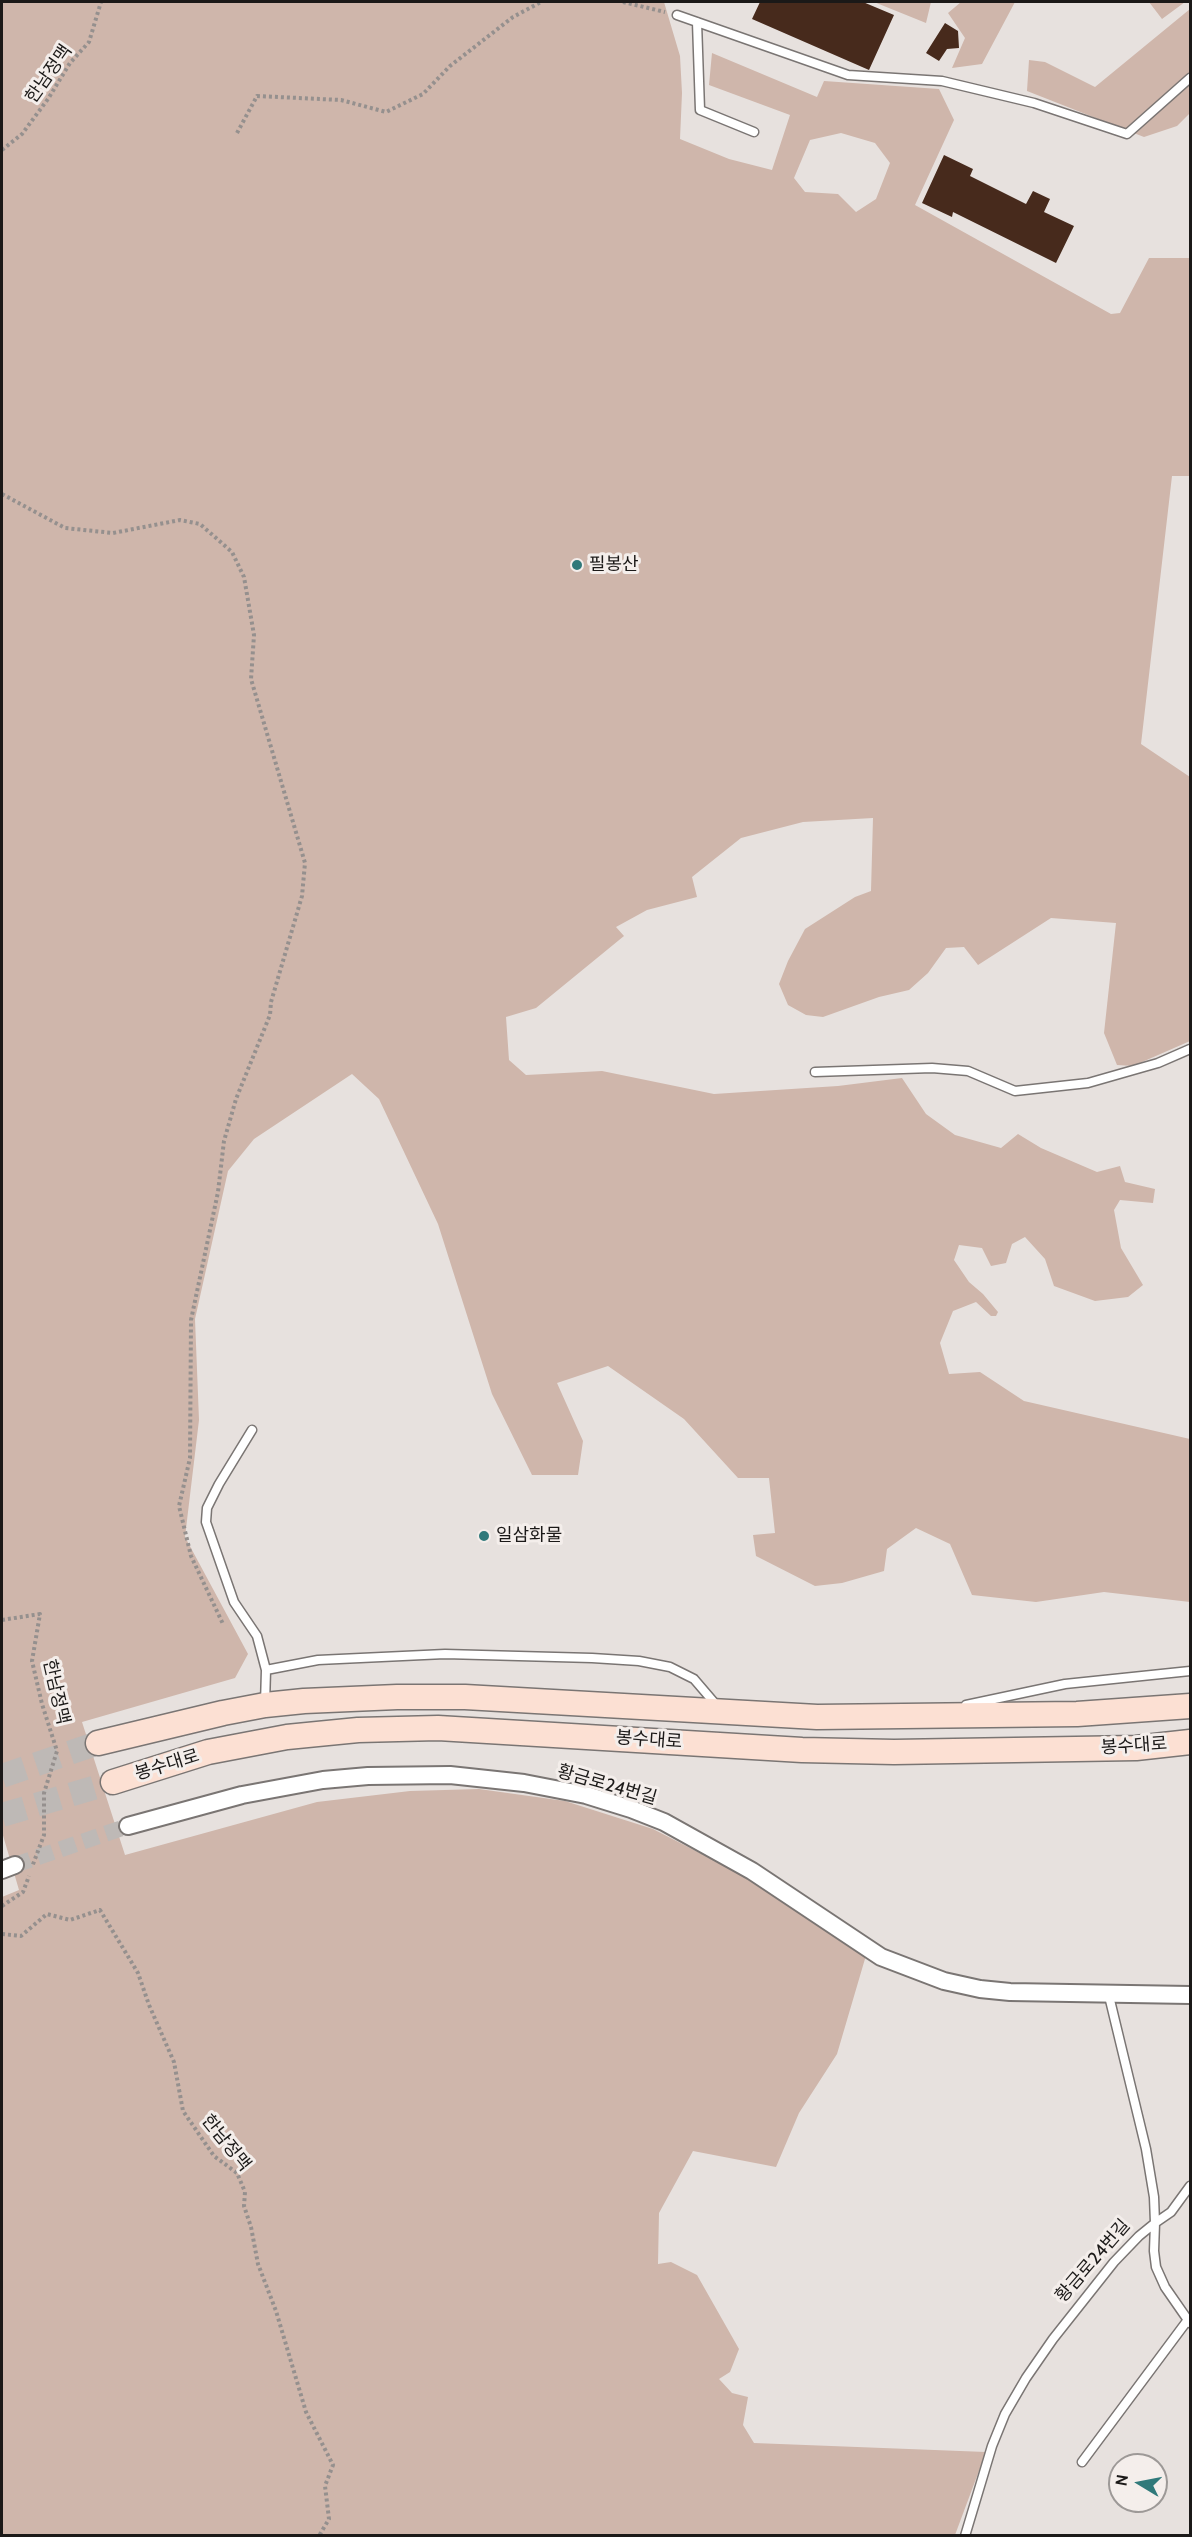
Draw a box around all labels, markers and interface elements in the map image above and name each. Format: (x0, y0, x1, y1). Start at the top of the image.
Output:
street label: 한남정맥 (21, 41, 77, 107)
place label: 필봉산 (589, 554, 639, 576)
marker: 필봉산 (570, 558, 584, 572)
place label: 일삼화물 (496, 1525, 562, 1547)
marker: 일삼화물 (477, 1529, 491, 1543)
street label: 한남정맥 (38, 1657, 74, 1727)
street label: 봉수대로 (615, 1727, 683, 1753)
street label: 봉수대로 (1100, 1733, 1168, 1759)
street label: 봉수대로 (132, 1745, 202, 1785)
street label: 황금로24번길 (555, 1760, 659, 1810)
street label: 한남정맥 (197, 2110, 255, 2176)
street label: 황금로24번길 (1051, 2215, 1135, 2307)
north arrow (1108, 2453, 1168, 2513)
text: N (1111, 2473, 1132, 2487)

